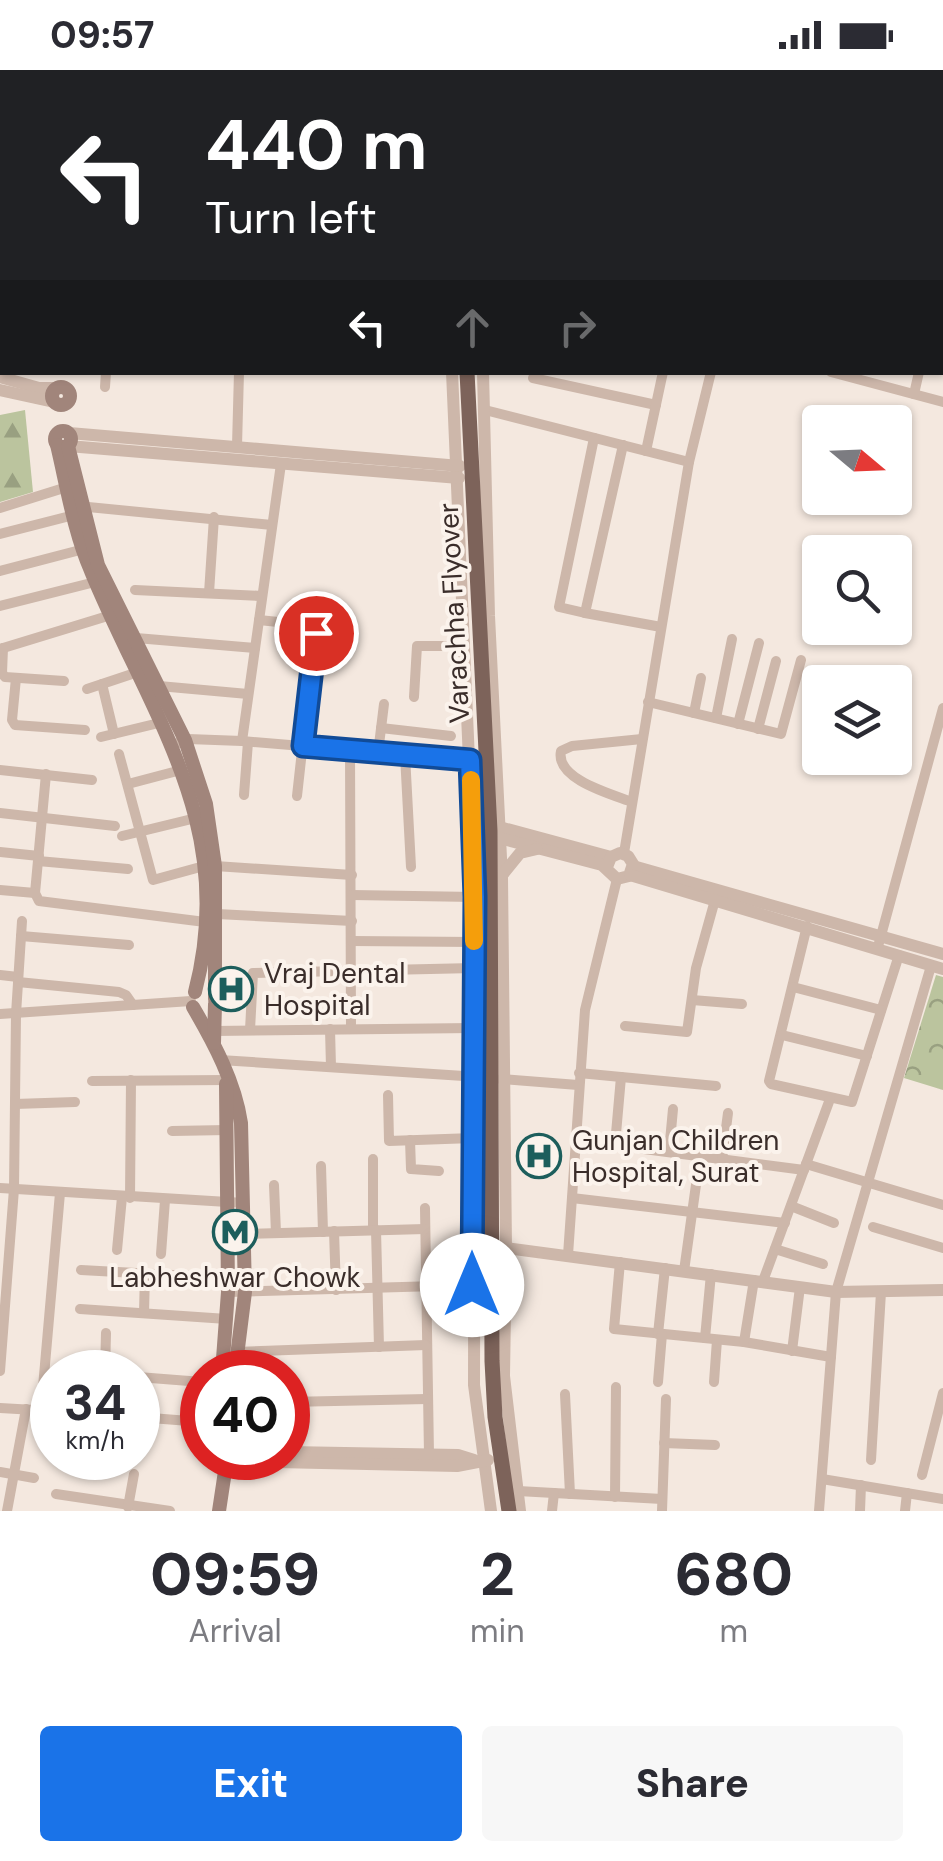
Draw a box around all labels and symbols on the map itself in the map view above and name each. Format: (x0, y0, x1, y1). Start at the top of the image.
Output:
north arrow (802, 405, 912, 515)
street label: Varachha Flyover (430, 502, 478, 724)
pin (274, 591, 359, 676)
place label: Vraj Dental Hospital (264, 955, 405, 1024)
hospital icon: Vraj Dental Hospital (208, 966, 254, 1012)
place label: Gunjan Children Hospital, Surat (572, 1122, 779, 1191)
hospital icon: Gunjan Children Hospital, Surat (516, 1133, 562, 1179)
metro station icon: Labheshwar Chowk (212, 1209, 258, 1255)
position arrow (420, 1233, 524, 1337)
place label: Labheshwar Chowk (109, 1259, 361, 1296)
speed limit sign: 40 (180, 1350, 310, 1480)

